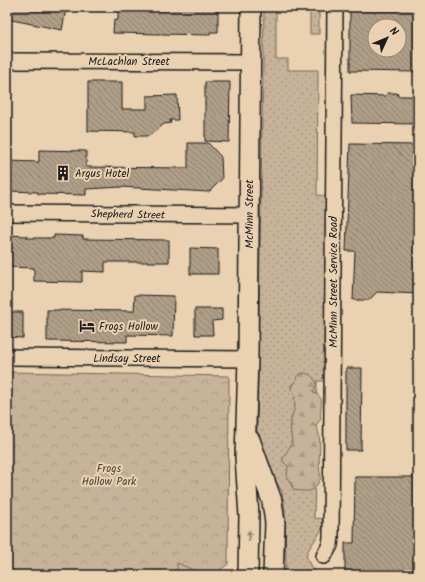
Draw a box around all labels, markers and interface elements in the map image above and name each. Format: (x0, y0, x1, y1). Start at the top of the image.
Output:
north arrow (367, 18, 407, 58)
text: N (385, 23, 402, 41)
street label: McLachlan Street (88, 53, 171, 71)
building icon: Argus Hotel (54, 164, 72, 182)
place label: Argus Hotel (75, 165, 130, 183)
street label: McMinn Street (241, 179, 259, 248)
street label: Shepherd Street (91, 205, 166, 225)
street label: McMinn Street Service Road (325, 216, 343, 348)
hotel icon: Frogs Hollow (78, 317, 96, 335)
place label: Frogs Hollow (99, 318, 158, 336)
street label: Lindsay Street (93, 350, 161, 368)
park label: Frogs Hollow Park (82, 460, 137, 491)
one-way arrow (245, 530, 252, 542)

